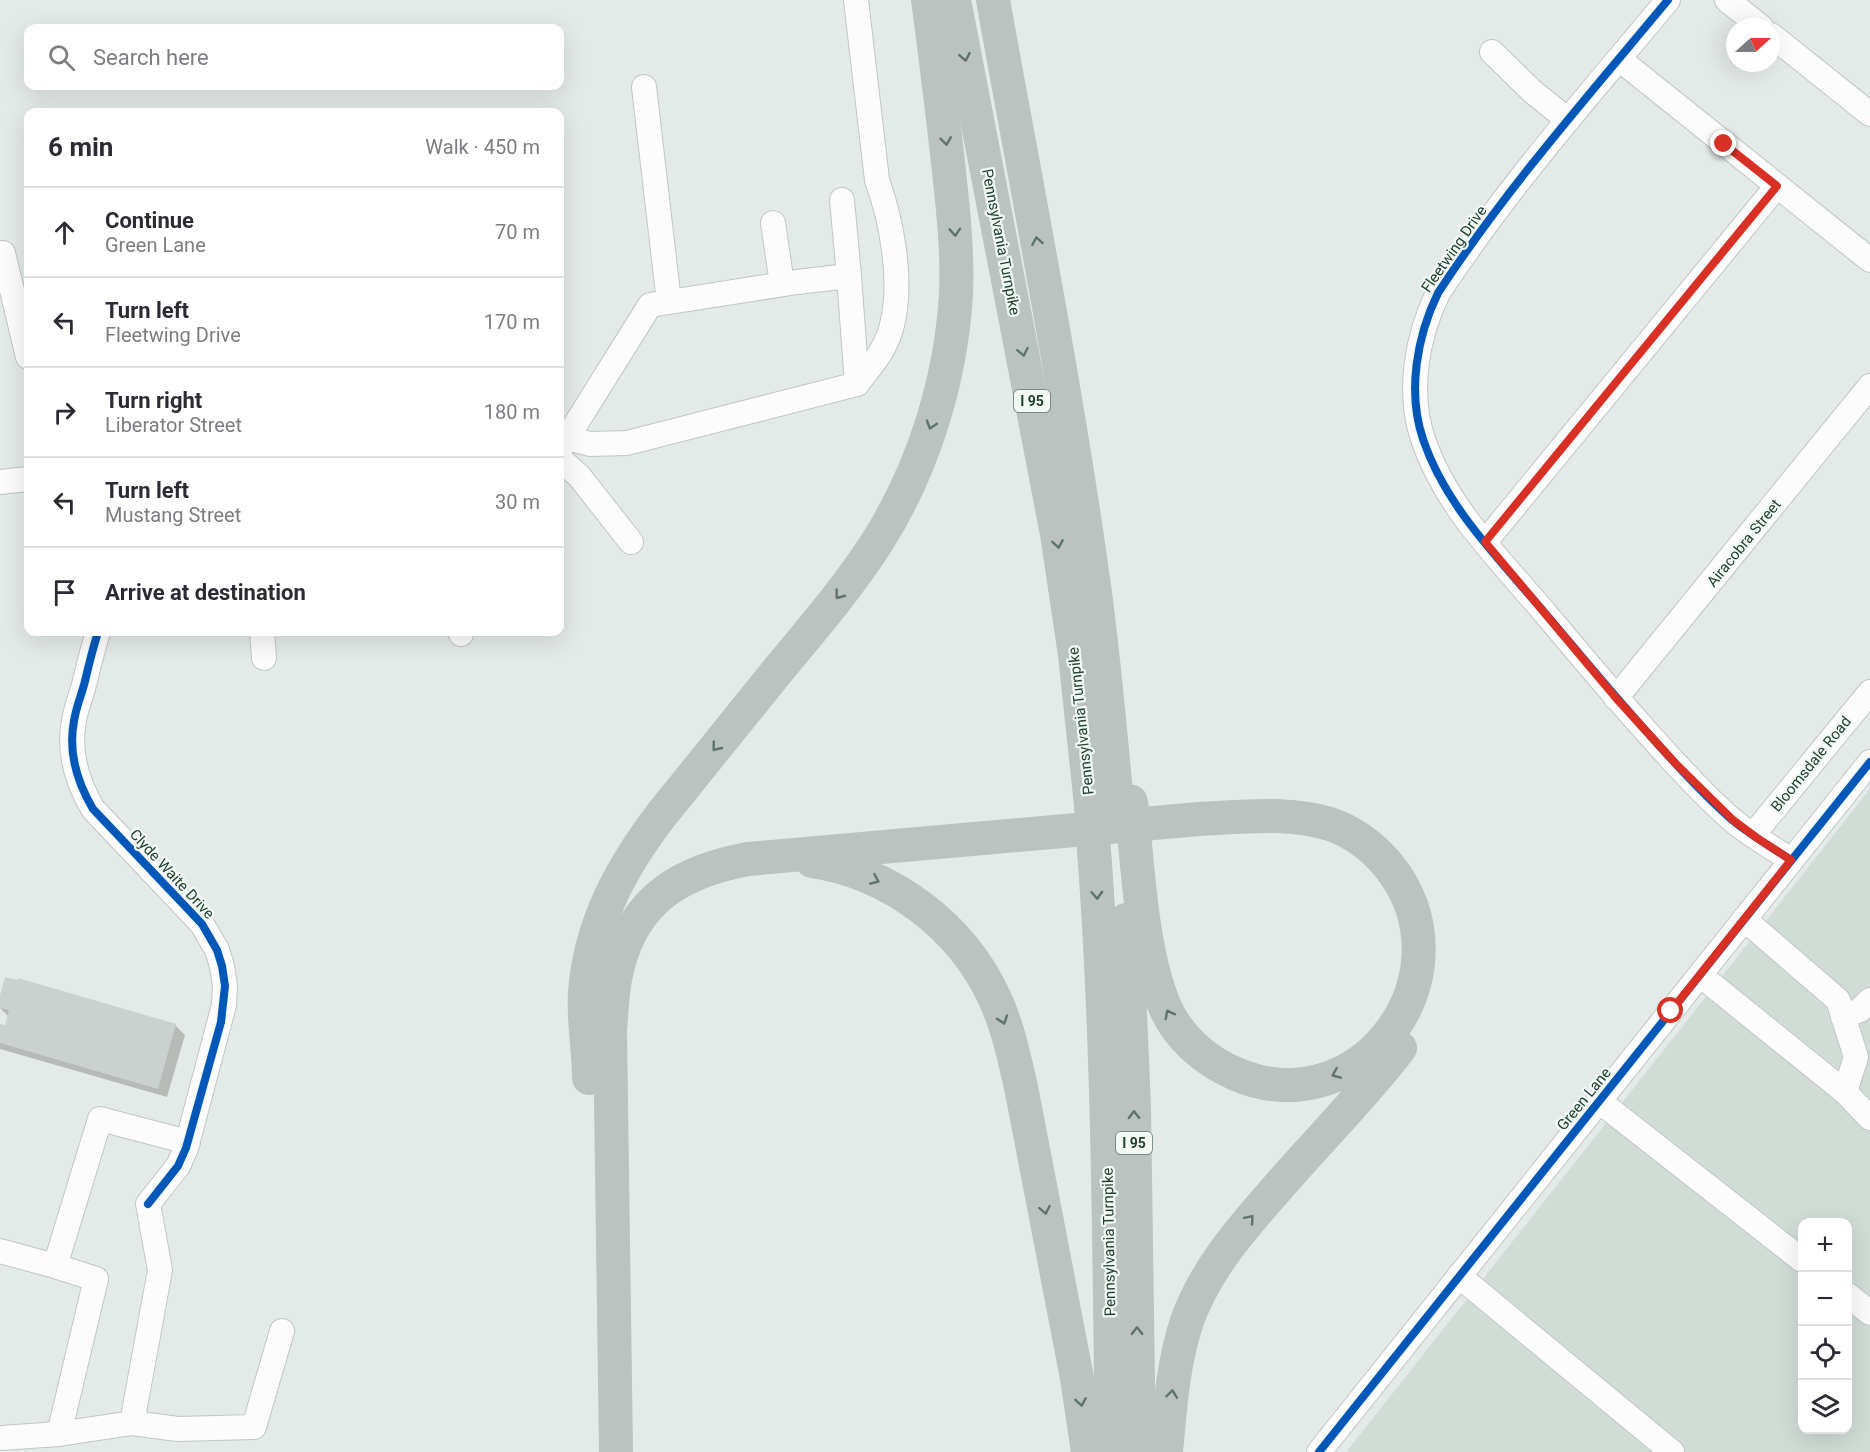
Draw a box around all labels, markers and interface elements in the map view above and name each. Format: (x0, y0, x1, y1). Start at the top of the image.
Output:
north arrow (1726, 18, 1780, 72)
search box (24, 24, 564, 90)
icon: search (45, 41, 78, 74)
text: Search here (93, 45, 209, 70)
one-way arrow (958, 52, 971, 62)
route end (1710, 130, 1736, 156)
text: 6 min (48, 132, 113, 162)
text: Walk · 450 m (425, 135, 540, 159)
one-way arrow (939, 137, 952, 146)
street label: Pennsylvania Turnpike (978, 167, 1024, 317)
street label: Fleetwing Drive (1417, 202, 1491, 296)
text: Continue (105, 208, 194, 233)
icon: ahead (48, 216, 81, 249)
text: 70 m (495, 220, 540, 244)
one-way arrow (948, 228, 961, 237)
text: Green Lane (105, 233, 206, 257)
one-way arrow (1031, 237, 1043, 246)
text: Turn left (105, 298, 189, 323)
icon: left (48, 306, 81, 339)
text: 170 m (484, 310, 540, 334)
text: Fleetwing Drive (105, 323, 241, 347)
one-way arrow (1016, 347, 1029, 357)
text: Turn right (105, 388, 202, 413)
road number: I 95 (1014, 390, 1050, 412)
icon: right (48, 396, 81, 429)
text: 180 m (484, 400, 540, 424)
text: Liberator Street (105, 413, 242, 437)
one-way arrow (926, 419, 938, 430)
text: Turn left (105, 478, 189, 503)
icon: left (48, 486, 81, 519)
text: 30 m (495, 490, 540, 514)
street label: Airacobra Street (1703, 496, 1785, 590)
text: Mustang Street (105, 503, 241, 527)
one-way arrow (1052, 539, 1064, 548)
icon: arrive (48, 576, 81, 609)
text: Arrive at destination (105, 580, 306, 605)
one-way arrow (835, 589, 846, 600)
street label: Pennsylvania Turnpike (1064, 646, 1098, 796)
street label: Bloomsdale Road (1767, 713, 1855, 815)
one-way arrow (712, 740, 723, 751)
street label: Clyde Waite Drive (126, 826, 218, 922)
one-way arrow (868, 873, 879, 885)
one-way arrow (1091, 891, 1104, 900)
route start (1657, 997, 1683, 1023)
one-way arrow (1164, 1010, 1176, 1021)
one-way arrow (995, 1014, 1008, 1025)
street label: Green Lane (1553, 1064, 1615, 1134)
one-way arrow (1331, 1067, 1342, 1079)
one-way arrow (1128, 1110, 1140, 1119)
road number: I 95 (1116, 1132, 1152, 1154)
street label: Pennsylvania Turnpike (1099, 1168, 1119, 1316)
one-way arrow (1038, 1205, 1051, 1215)
one-way arrow (1243, 1215, 1254, 1226)
map controls (1798, 1218, 1852, 1434)
button: + (1798, 1218, 1852, 1272)
button: − (1798, 1272, 1852, 1326)
one-way arrow (1131, 1326, 1143, 1335)
button: locate (1798, 1326, 1852, 1380)
button: layers (1798, 1380, 1852, 1434)
one-way arrow (1165, 1389, 1178, 1398)
one-way arrow (1074, 1397, 1086, 1406)

